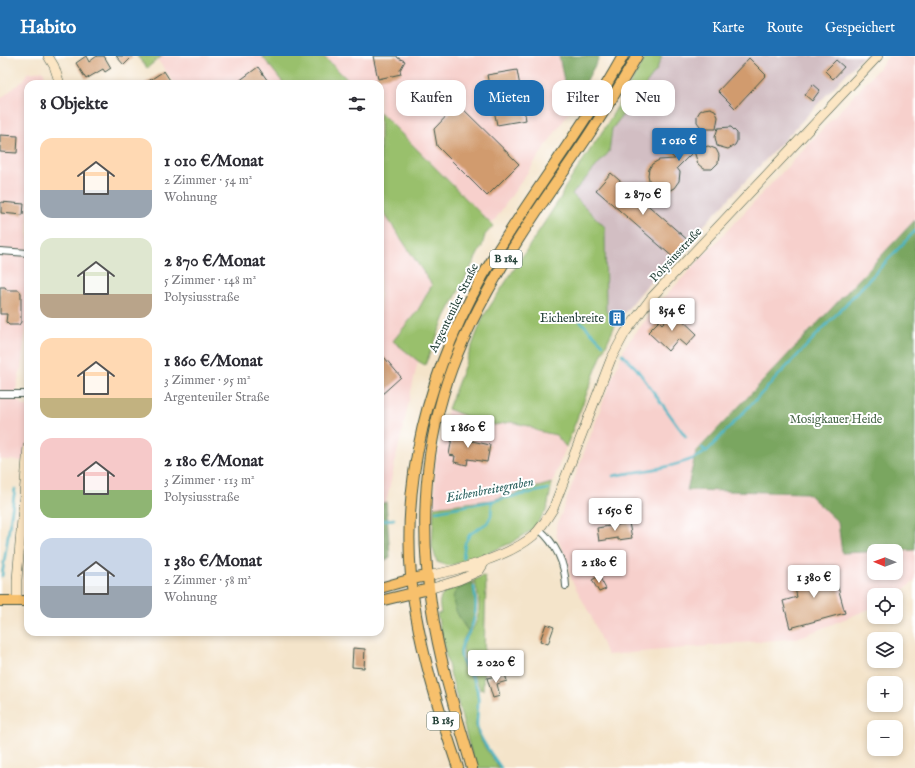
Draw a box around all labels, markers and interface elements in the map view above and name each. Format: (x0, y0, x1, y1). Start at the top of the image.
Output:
text: Habito (20, 16, 76, 40)
text: Karte (712, 19, 744, 37)
text: Route (766, 19, 803, 37)
text: Gespeichert (825, 19, 895, 37)
chip: Kaufen (396, 80, 466, 116)
chip: Mieten (474, 80, 544, 116)
chip: Filter (552, 80, 613, 116)
chip: Neu (621, 80, 675, 116)
icon: filters (346, 93, 368, 115)
text: 8 Objekte (40, 94, 108, 115)
pin: 1 010 € (642, 128, 716, 162)
text: 1 010 € (661, 132, 697, 149)
text: 1 010 €/Monat (164, 151, 264, 172)
icon: home (72, 154, 120, 202)
text: 2 Zimmer · 54 m² (164, 172, 252, 189)
pin: 2 870 € (606, 182, 680, 216)
text: 2 870 € (625, 186, 661, 203)
text: Wohnung (164, 189, 217, 206)
street label: Polysiusstraße (647, 224, 706, 286)
road number: B 184 (490, 250, 522, 268)
text: 2 870 €/Monat (164, 251, 265, 272)
icon: home (72, 254, 120, 302)
street label: Argenteuiler Straße (425, 261, 482, 356)
text: 5 Zimmer · 148 m² (164, 272, 256, 289)
text: Polysiusstraße (164, 289, 239, 306)
pin: 854 € (644, 298, 700, 332)
text: 854 € (659, 302, 685, 319)
building icon: Eichenbreite (607, 308, 627, 328)
place label: Eichenbreite (540, 311, 604, 326)
text: 1 860 €/Monat (164, 351, 263, 372)
icon: home (72, 354, 120, 402)
text: 3 Zimmer · 95 m² (164, 372, 251, 389)
text: Argenteuiler Straße (164, 389, 269, 406)
park label: Mosigkauer Heide (790, 412, 883, 427)
pin: 1 860 € (431, 415, 505, 449)
text: 1 860 € (450, 419, 486, 436)
text: 2 180 €/Monat (164, 451, 264, 472)
icon: home (72, 454, 120, 502)
text: 3 Zimmer · 113 m² (164, 472, 255, 489)
water label: Eichenbreitegraben (444, 473, 535, 508)
text: Polysiusstraße (164, 489, 239, 506)
pin: 1 650 € (578, 498, 652, 532)
text: 1 650 € (598, 502, 632, 519)
north arrow (867, 544, 903, 580)
map controls (867, 544, 903, 756)
pin: 2 180 € (562, 550, 636, 584)
text: 1 380 €/Monat (164, 551, 262, 572)
icon: home (72, 554, 120, 602)
text: 2 180 € (581, 554, 617, 571)
pin: 1 380 € (777, 565, 851, 599)
text: 1 380 € (797, 569, 831, 586)
text: 2 Zimmer · 58 m² (164, 572, 251, 589)
button: locate (867, 588, 903, 624)
text: Wohnung (164, 589, 217, 606)
button: layers (867, 632, 903, 668)
pin: 2 020 € (459, 650, 533, 684)
text: 2 020 € (477, 654, 515, 671)
button: + (867, 676, 903, 712)
road number: B 185 (427, 712, 459, 730)
button: − (867, 720, 903, 756)

